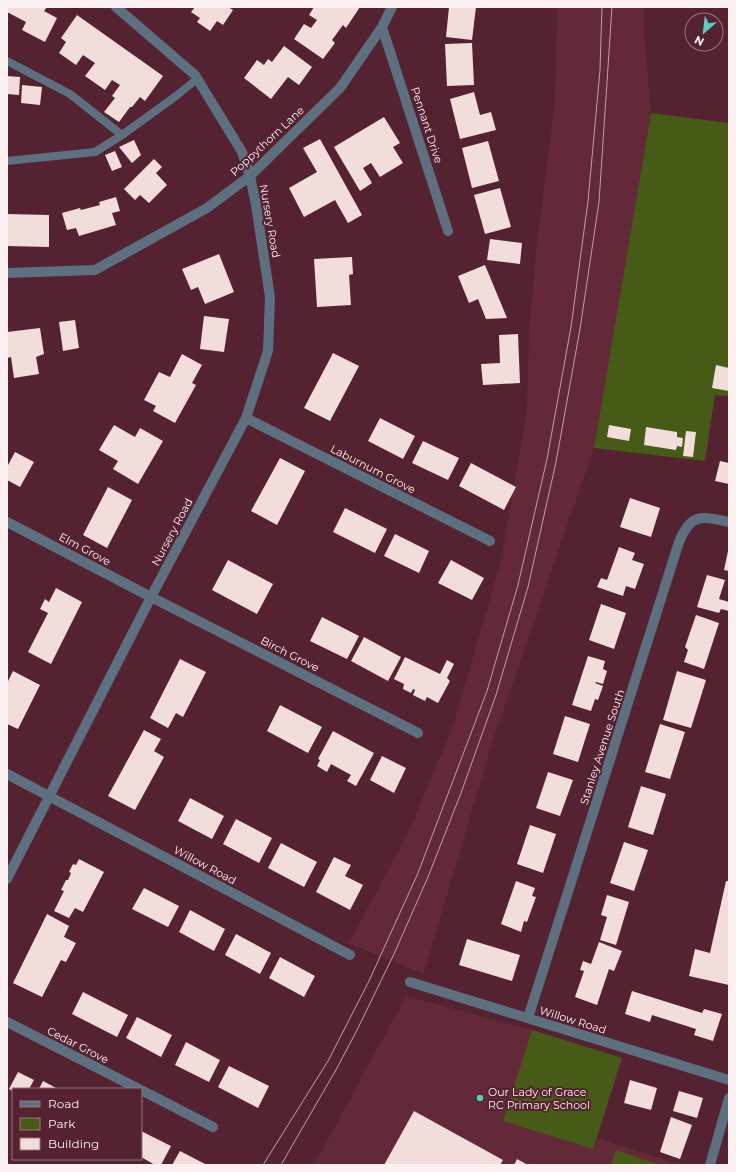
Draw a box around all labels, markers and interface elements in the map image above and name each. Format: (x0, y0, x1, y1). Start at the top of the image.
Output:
north arrow (684, 12, 724, 52)
text: N (692, 33, 707, 49)
street label: Pennant Drive (408, 85, 446, 165)
street label: Poppythorn Lane (227, 103, 307, 179)
street label: Nursery Road (257, 183, 283, 259)
street label: Laburnum Grove (328, 442, 418, 497)
street label: Nursery Road (148, 496, 196, 568)
street label: Elm Grove (57, 529, 114, 569)
street label: Birch Grove (258, 633, 322, 675)
street label: Stanley Avenue South (577, 687, 627, 807)
street label: Willow Road (171, 843, 239, 887)
street label: Willow Road (538, 1003, 608, 1037)
street label: Cedar Grove (45, 1023, 112, 1067)
place label: Our Lady of Grace RC Primary School (488, 1085, 590, 1112)
legend (12, 1088, 142, 1160)
marker: Our Lady of Grace RC Primary School (475, 1093, 485, 1103)
text: Road (48, 1096, 79, 1111)
text: Park (48, 1116, 76, 1131)
text: Building (48, 1136, 99, 1151)

